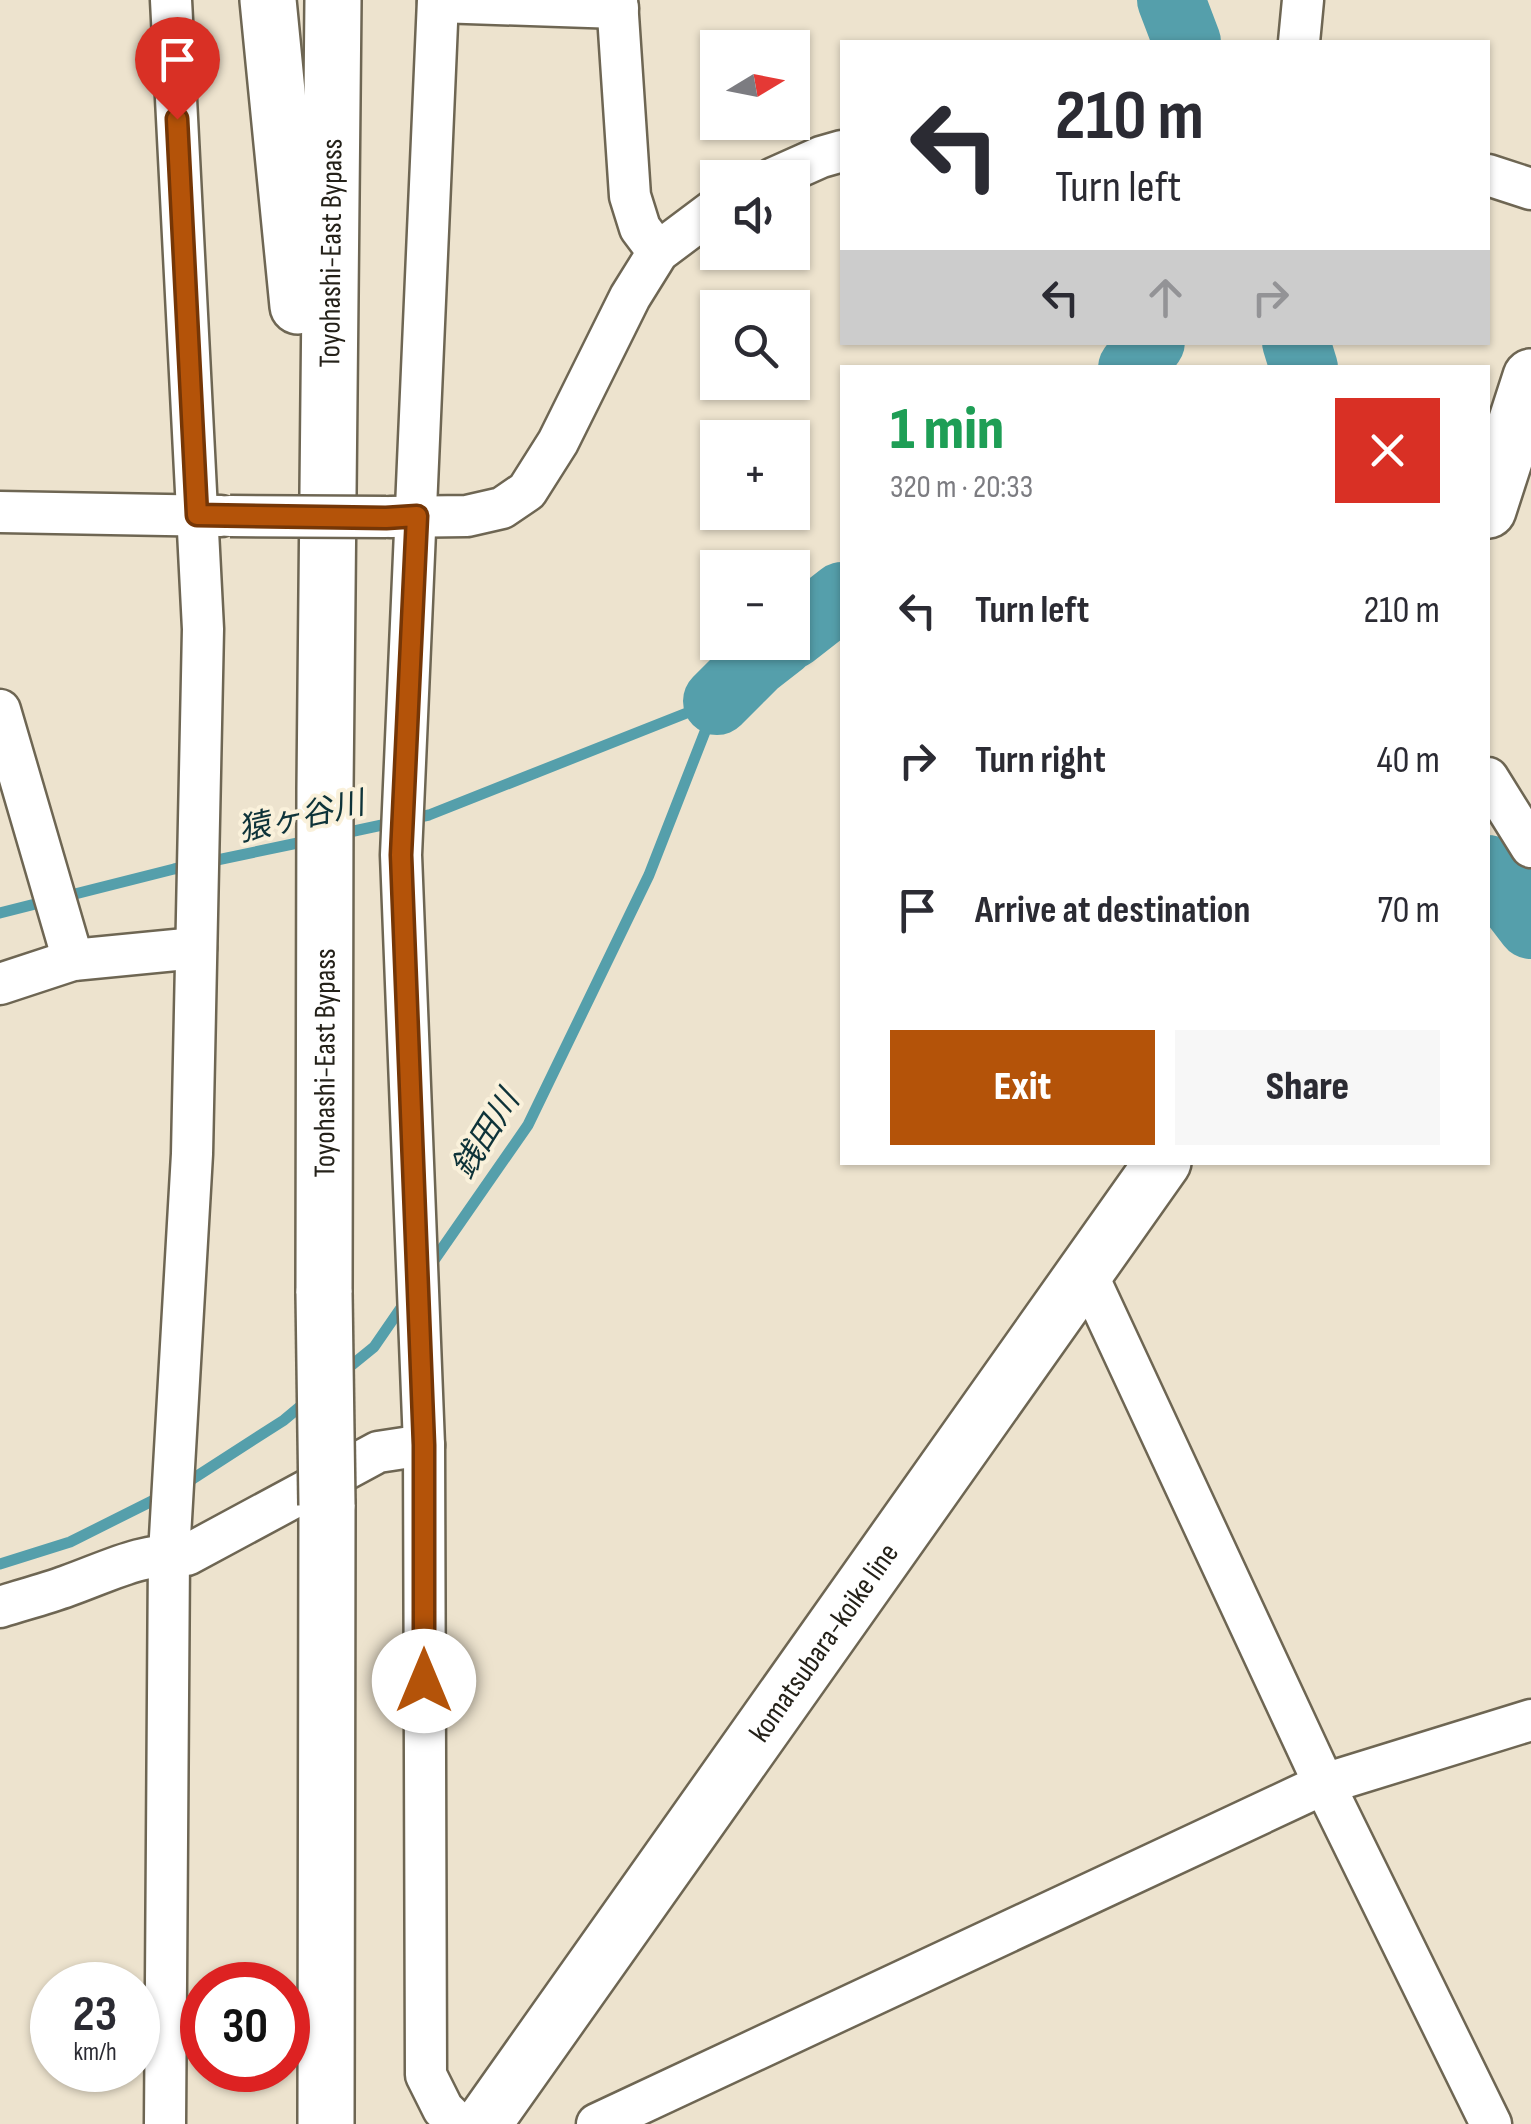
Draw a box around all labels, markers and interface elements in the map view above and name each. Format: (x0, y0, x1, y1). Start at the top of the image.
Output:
pin (135, 17, 220, 120)
north arrow (700, 30, 810, 140)
map controls (700, 30, 810, 660)
icon: arrive (150, 32, 205, 87)
text: 210 m (1055, 75, 1204, 159)
icon: left (890, 80, 1020, 210)
street label: Toyohashi-East Bypass (312, 138, 351, 368)
button: sound (700, 160, 810, 270)
text: Turn left (1055, 160, 1181, 215)
icon: left (1033, 270, 1088, 325)
icon: ahead (1138, 270, 1193, 325)
icon: right (1243, 270, 1298, 325)
button: search (700, 290, 810, 400)
text: 1 min (890, 394, 1004, 466)
button: close (1335, 398, 1440, 503)
button: + (700, 420, 810, 530)
text: 320 m · 20:33 (890, 468, 1033, 507)
button: − (700, 550, 810, 660)
icon: left (890, 583, 945, 638)
text: Turn left (975, 588, 1089, 633)
text: 210 m (1364, 588, 1440, 633)
icon: right (890, 733, 945, 788)
text: Turn right (975, 738, 1106, 783)
text: 40 m (1377, 738, 1440, 783)
water label: 猿ヶ谷川 (235, 783, 371, 851)
icon: arrive (890, 883, 945, 938)
text: Arrive at destination (975, 888, 1250, 933)
text: 70 m (1378, 888, 1440, 933)
street label: Toyohashi-East Bypass (307, 948, 344, 1178)
button: Exit (890, 1030, 1155, 1145)
button: Share (1175, 1030, 1440, 1145)
water label: 銭田川 (444, 1081, 530, 1186)
street label: komatsubara-koike line (742, 1537, 907, 1749)
position arrow (372, 1629, 476, 1733)
speed limit sign: 30 (180, 1962, 310, 2092)
text: 23 (73, 1985, 117, 2045)
text: km/h (73, 2037, 117, 2068)

